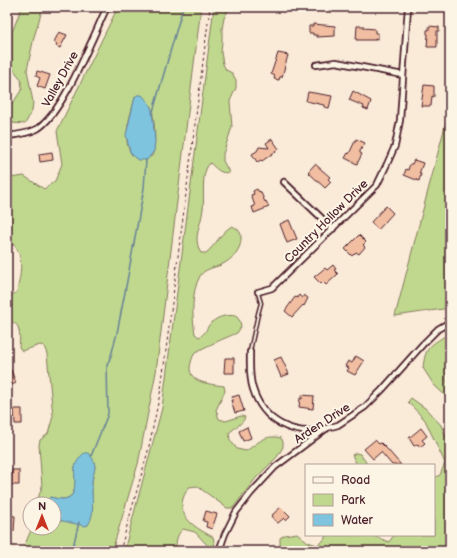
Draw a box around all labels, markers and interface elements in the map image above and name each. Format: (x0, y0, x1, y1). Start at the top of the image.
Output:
street label: Valley Drive (39, 49, 82, 110)
street label: Country Hollow Drive (281, 176, 371, 266)
street label: Arden Drive (292, 400, 353, 447)
legend (305, 464, 435, 536)
text: Road (341, 473, 370, 488)
text: Park (341, 493, 365, 508)
north arrow (22, 496, 62, 536)
text: N (38, 500, 46, 513)
text: Water (341, 513, 373, 528)

